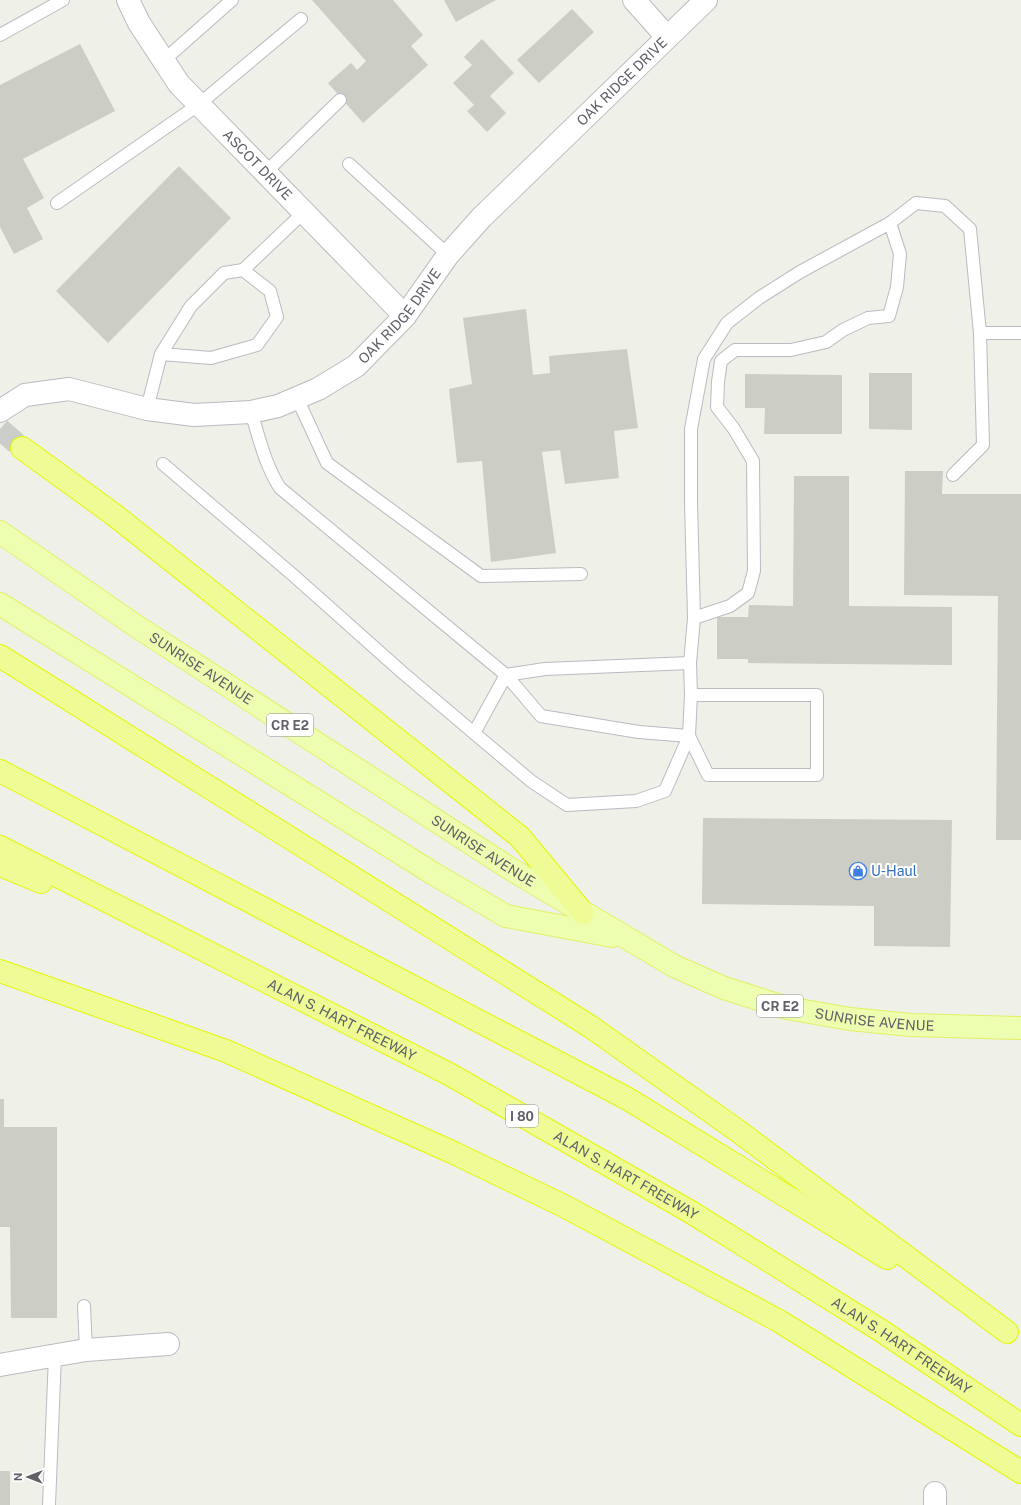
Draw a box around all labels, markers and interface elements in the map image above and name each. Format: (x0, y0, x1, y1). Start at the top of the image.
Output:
street label: OAK RIDGE DRIVE (573, 34, 670, 129)
street label: ASCOT DRIVE (220, 126, 295, 203)
street label: OAK RIDGE DRIVE (355, 266, 444, 367)
street label: SUNRISE AVENUE (146, 629, 256, 708)
road number: CR E2 (267, 714, 313, 736)
street label: SUNRISE AVENUE (428, 812, 538, 890)
shop icon: U-Haul (848, 861, 868, 881)
place label: U-Haul (871, 863, 917, 879)
street label: ALAN S. HART FREEWAY (265, 976, 419, 1064)
road number: CR E2 (757, 995, 803, 1017)
street label: SUNRISE AVENUE (814, 1005, 934, 1034)
road number: I 80 (506, 1105, 538, 1127)
street label: ALAN S. HART FREEWAY (551, 1127, 702, 1223)
street label: ALAN S. HART FREEWAY (829, 1294, 975, 1398)
north arrow (8, 1457, 48, 1497)
text: N (12, 1473, 24, 1481)

